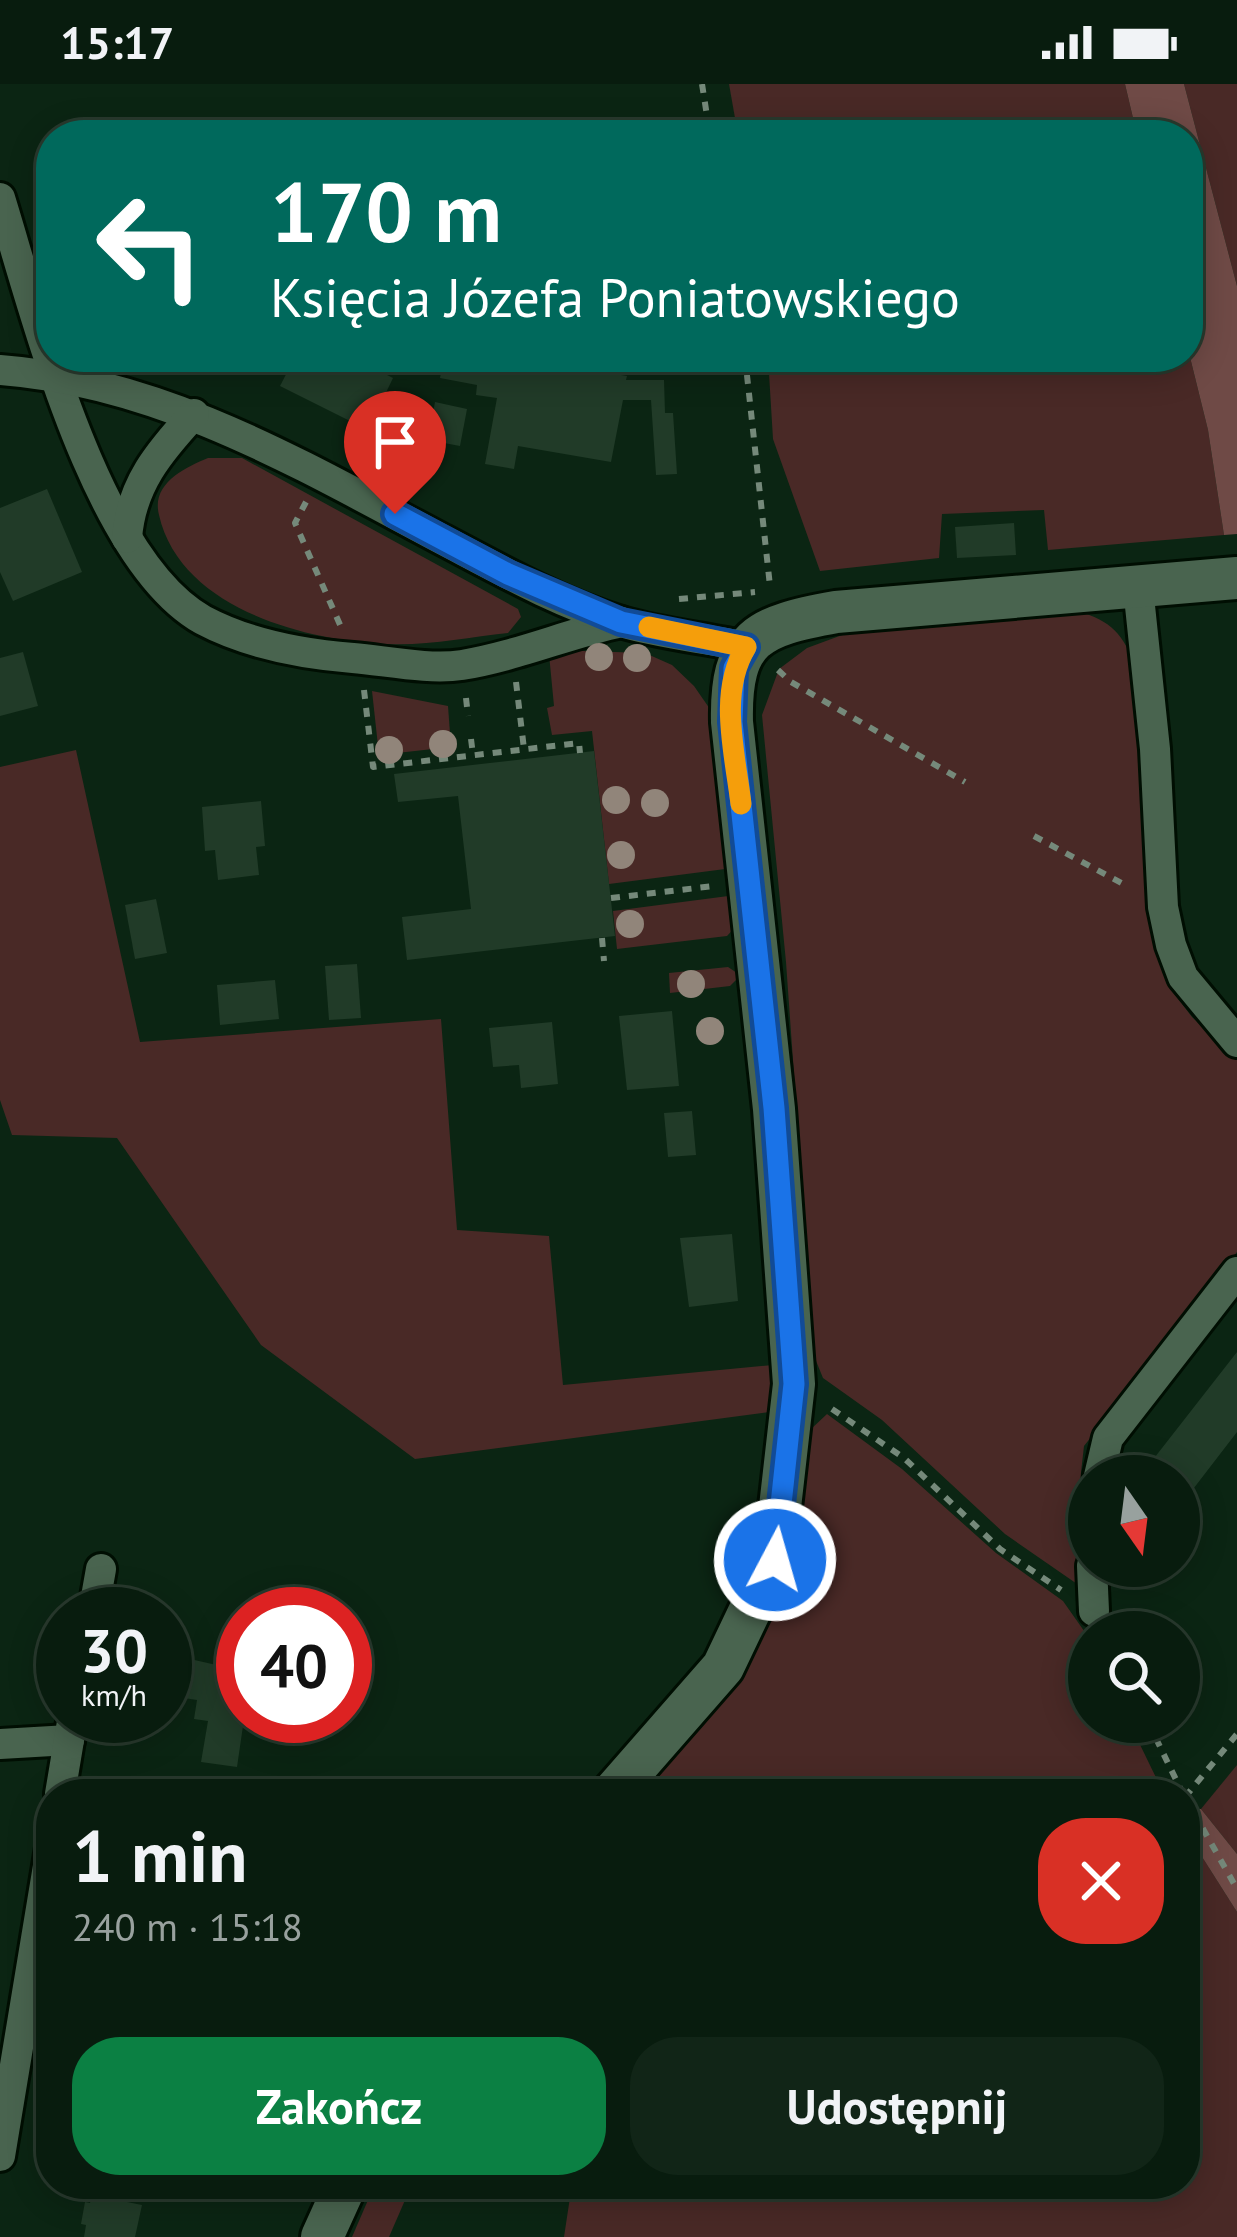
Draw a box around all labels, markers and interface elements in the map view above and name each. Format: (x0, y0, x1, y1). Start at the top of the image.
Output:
text: 15:17 (60, 13, 174, 71)
text: 170 m (270, 156, 502, 265)
icon: left (72, 168, 228, 324)
text: Księcia Józefa Poniatowskiego (270, 262, 960, 332)
pin (344, 391, 446, 514)
icon: arrive (362, 409, 428, 475)
north arrow (1068, 1455, 1200, 1587)
map controls (1068, 1455, 1200, 1743)
position arrow (712, 1497, 838, 1623)
speed limit sign: 40 (216, 1587, 372, 1743)
text: 30 (80, 1611, 148, 1689)
button: search (1068, 1611, 1200, 1743)
text: km/h (81, 1675, 147, 1714)
text: 1 min (72, 1809, 248, 1902)
button: close (1038, 1818, 1164, 1944)
text: 240 m · 15:18 (72, 1901, 303, 1952)
button: Zakończ (72, 2037, 606, 2175)
button: Udostępnij (630, 2037, 1164, 2175)

